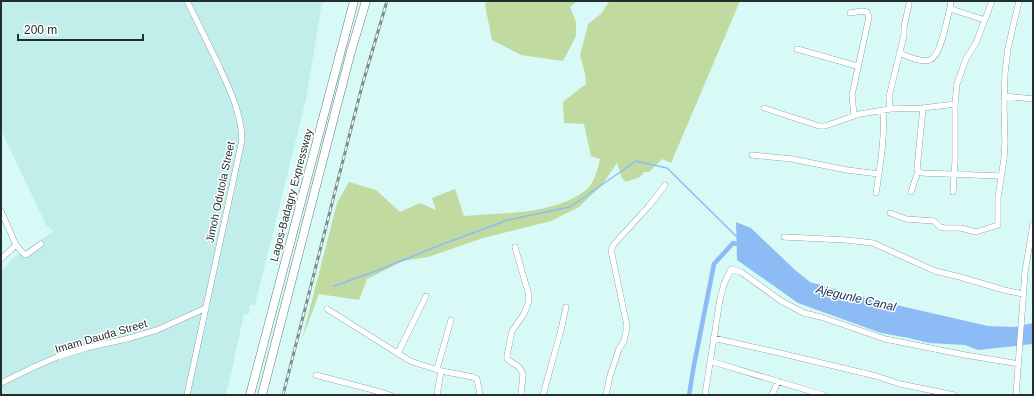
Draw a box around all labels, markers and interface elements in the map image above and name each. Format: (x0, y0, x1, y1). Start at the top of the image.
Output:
scale bar (18, 16, 143, 42)
text: 200 m (24, 23, 57, 37)
street label: Lagos-Badagry Expressway (267, 127, 315, 263)
street label: Jimoh Odutola Street (203, 140, 237, 244)
water label: Ajegunle Canal (814, 282, 898, 314)
street label: Imam Dauda Street (54, 317, 148, 355)

